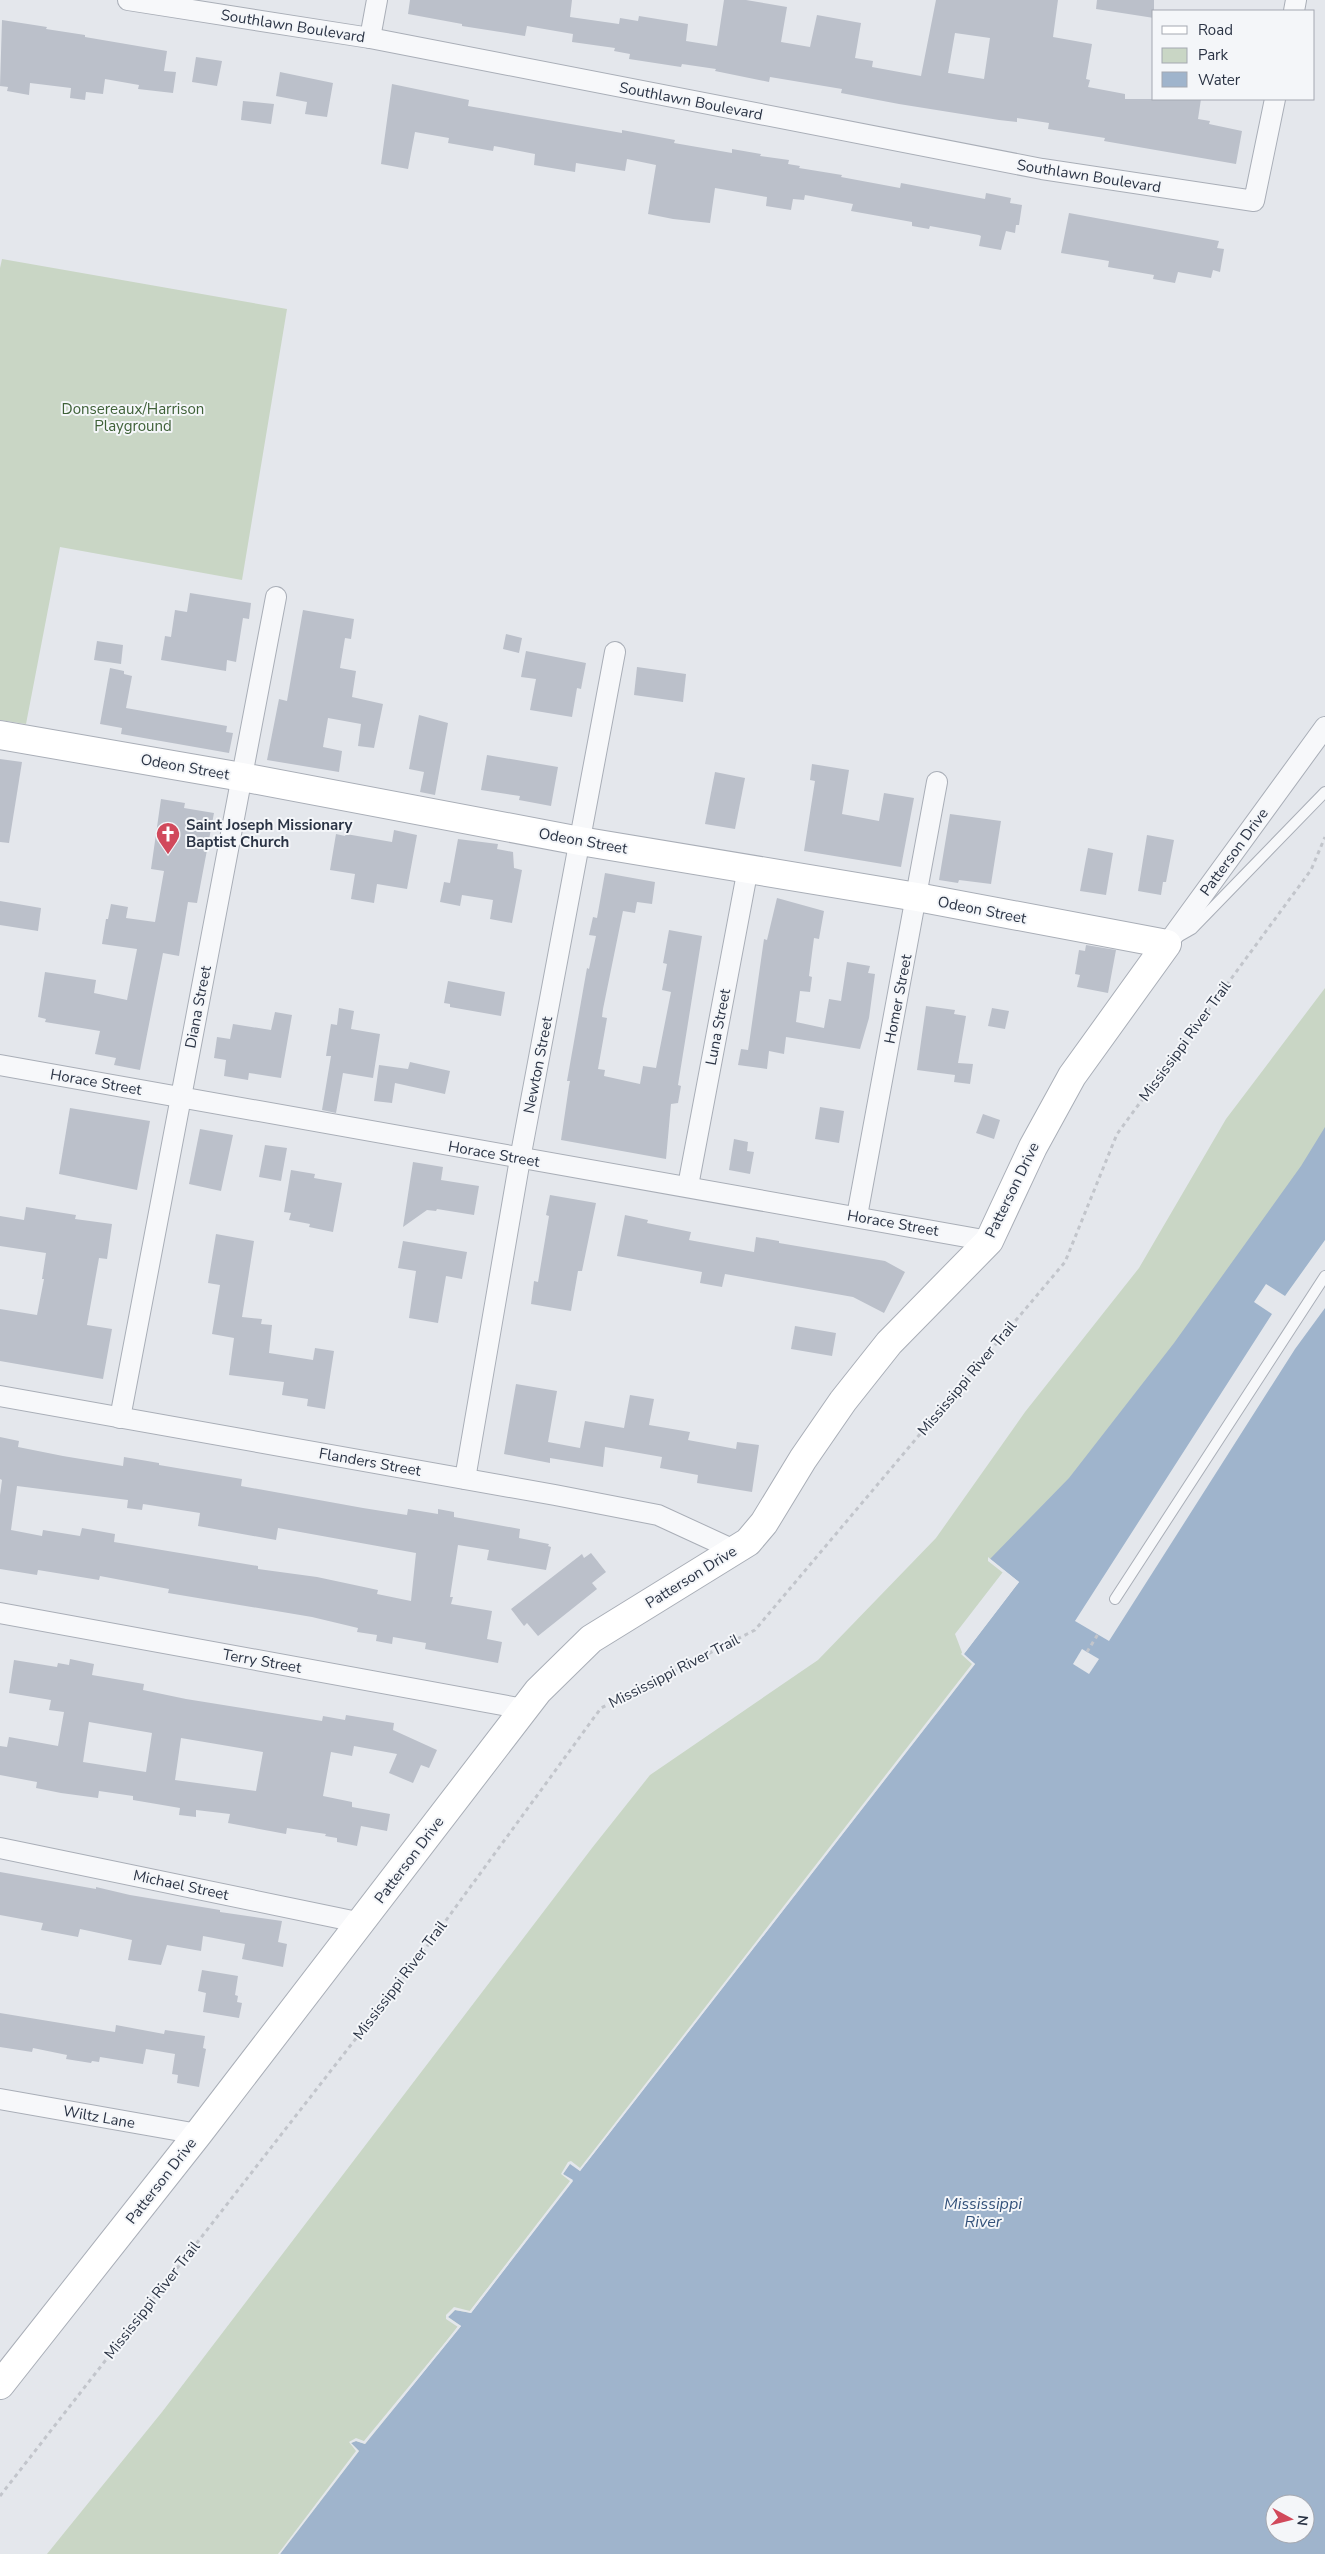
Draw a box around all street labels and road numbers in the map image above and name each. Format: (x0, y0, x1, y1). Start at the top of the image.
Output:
street label: Southlawn Boulevard (219, 5, 367, 47)
street label: Southlawn Boulevard (618, 77, 764, 125)
street label: Southlawn Boulevard (1015, 155, 1163, 197)
street label: Odeon Street (139, 749, 232, 785)
street label: Patterson Drive (1195, 804, 1273, 900)
street label: Odeon Street (537, 823, 630, 859)
street label: Odeon Street (936, 892, 1029, 929)
street label: Homer Street (880, 952, 917, 1045)
street label: Diana Street (180, 963, 216, 1050)
street label: Mississippi River Trail (1134, 976, 1236, 1105)
street label: Luna Street (701, 986, 735, 1067)
street label: Newton Street (519, 1014, 557, 1115)
street label: Horace Street (49, 1064, 144, 1100)
street label: Horace Street (447, 1136, 542, 1172)
street label: Patterson Drive (980, 1139, 1044, 1241)
street label: Horace Street (846, 1205, 941, 1241)
street label: Mississippi River Trail (913, 1316, 1021, 1440)
street label: Flanders Street (317, 1443, 423, 1481)
street label: Patterson Drive (642, 1541, 740, 1613)
street label: Mississippi River Trail (605, 1629, 743, 1713)
street label: Terry Street (221, 1644, 304, 1678)
street label: Patterson Drive (370, 1812, 448, 1908)
street label: Michael Street (132, 1865, 231, 1905)
street label: Mississippi River Trail (349, 1916, 452, 2044)
street label: Wiltz Lane (61, 2101, 137, 2133)
street label: Patterson Drive (121, 2134, 201, 2228)
street label: Mississippi River Trail (100, 2237, 205, 2363)

